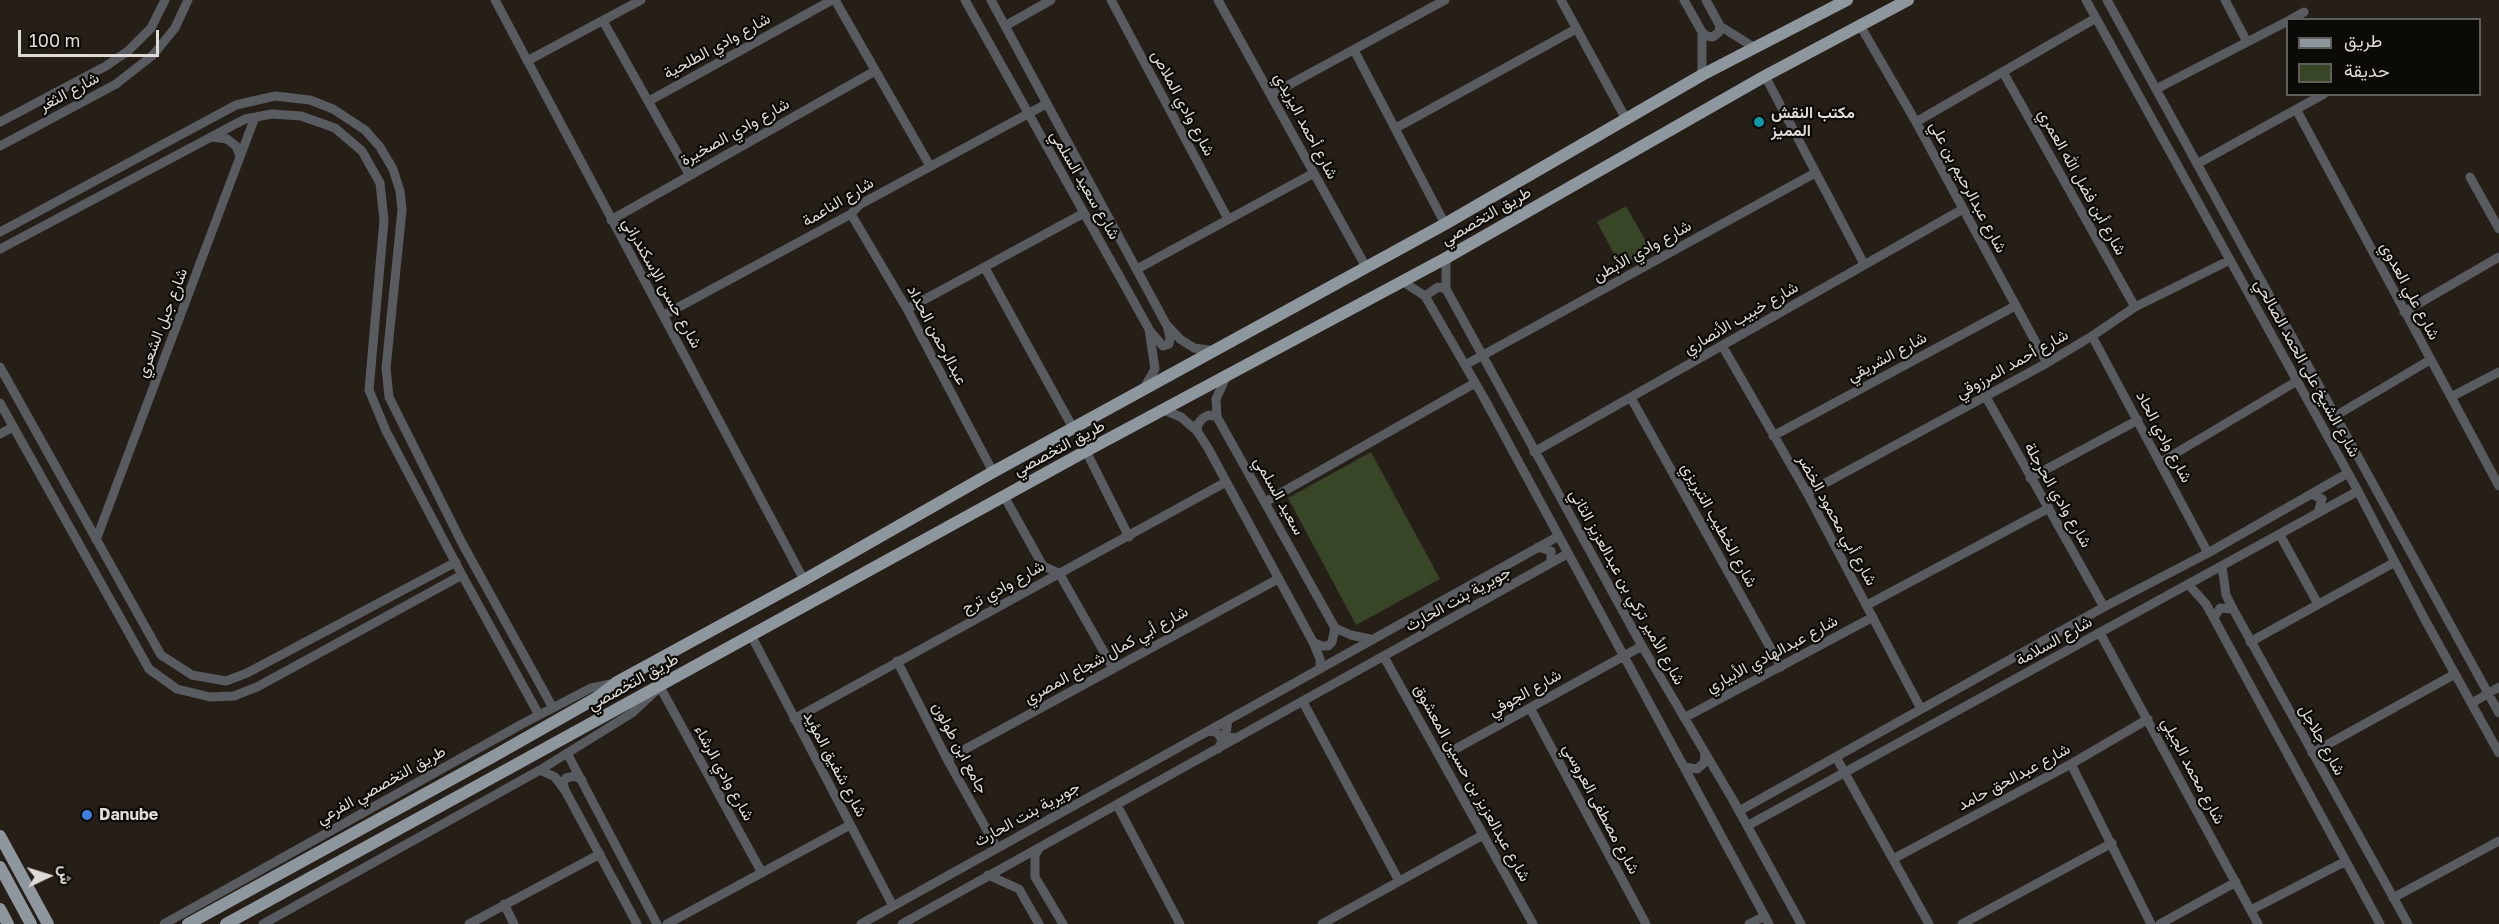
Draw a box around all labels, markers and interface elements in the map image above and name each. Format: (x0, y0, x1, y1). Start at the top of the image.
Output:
street label: شارع وادي الطلحية (660, 9, 774, 83)
scale bar (21, 18, 162, 56)
legend (2286, 18, 2481, 96)
text: 100 m (29, 29, 80, 51)
text: طريق (2344, 29, 2382, 51)
street label: شارع وادي الملاص (1147, 47, 1219, 159)
text: حديقة (2344, 59, 2390, 81)
street label: شارع الثغر (36, 68, 102, 116)
street label: شارع أحمد اليزيدي (1270, 69, 1342, 183)
street label: شارع وادي الصخيرة (677, 94, 793, 170)
place label: مكتب النقش المميز (1771, 103, 1855, 141)
street label: شارع أبن فضل الله العمري (2034, 106, 2130, 258)
marker: مكتب النقش المميز (1752, 115, 1766, 129)
street label: شارع عبدالرحيم بن علي (1925, 118, 2011, 256)
street label: شارع سعيد السلمي (1046, 127, 1124, 243)
street label: شارع الناعمة (799, 173, 877, 231)
street label: طريق التخصصي (1438, 182, 1534, 250)
street label: شارع حسن الإسكندراني (618, 214, 706, 352)
street label: شارع وادي الأبطن (1589, 216, 1695, 286)
street label: شارع علي العدوي (2376, 239, 2444, 343)
street label: شارع جبل الشعري (132, 266, 192, 380)
street label: شارع الشيخ على الحمد الصالحي (2250, 276, 2364, 460)
street label: شارع خبيب الأنصاري (1680, 277, 1802, 359)
street label: عبدالرحمن الحداد (903, 282, 971, 388)
street label: شارع أحمد المرزوقي (1952, 325, 2072, 403)
street label: شارع الشريقي (1844, 328, 1930, 386)
street label: شارع وادي الحاد (2132, 388, 2196, 486)
street label: طريق التخصصي (1010, 416, 1108, 480)
street label: شارع وادي الحرجلة (2020, 439, 2096, 551)
street label: شارع أبي محمود الخضر (1793, 451, 1881, 589)
street label: سعيد السلمي (1250, 453, 1308, 539)
street label: شارع الخطيب التبريزي (1677, 459, 1761, 591)
street label: شارع الأمير تركي بن عبدالعزيز الثاني (1565, 486, 1689, 688)
street label: شارع وادي ترج (958, 556, 1048, 618)
street label: جويرية بنت الحارث (1402, 562, 1514, 636)
street label: شارع أبي كمال شجاع المصري (1021, 602, 1191, 708)
street label: شارع عبدالهادي الأبياري (1703, 611, 1841, 697)
street label: شارع السلامة (2012, 612, 2096, 670)
street label: طريق التخصصي (584, 649, 682, 715)
street label: شارع الجوفي (1485, 665, 1565, 721)
street label: شارع عبدالعزيز بن حسين المعشوق (1410, 681, 1534, 885)
street label: جامع ابن طولون (928, 699, 992, 797)
street label: شارع جلاجل (2295, 701, 2349, 779)
street label: شارع شفيق المؤيد (799, 708, 871, 820)
street label: شارع محمد الجيلي (2157, 714, 2229, 828)
street label: شارع وادي الرشاء (690, 722, 758, 824)
street label: شارع عبدالحق حامد (1954, 739, 2074, 815)
street label: شارع مصطفى العروسي (1558, 740, 1644, 878)
street label: طريق التخصصي الفرعي (313, 742, 449, 828)
street label: جويرية بنت الحارث (971, 777, 1083, 851)
place label: Danube (99, 805, 158, 825)
marker: Danube (80, 808, 94, 822)
north arrow (18, 846, 78, 906)
text: ش (55, 864, 77, 885)

